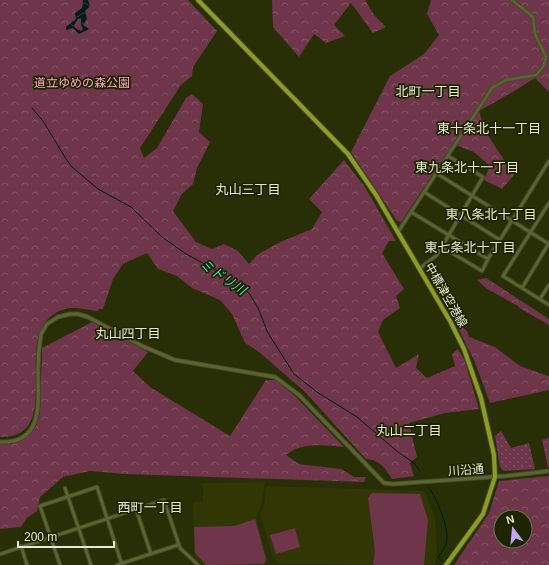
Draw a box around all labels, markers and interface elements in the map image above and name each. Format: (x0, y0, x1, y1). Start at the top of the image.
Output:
park label: 道立ゆめの森公園 (34, 76, 130, 90)
district label: 北町一丁目 (395, 84, 461, 99)
district label: 東十条北十一丁目 (437, 121, 541, 136)
district label: 東九条北十一丁目 (415, 160, 519, 175)
district label: 丸山三丁目 (215, 182, 281, 197)
district label: 東八条北十丁目 (445, 207, 537, 222)
district label: 東七条北十丁目 (424, 240, 516, 255)
water label: ミドリ川 (197, 256, 250, 299)
street label: 中標津空港線 (422, 260, 470, 330)
district label: 丸山四丁目 (95, 326, 161, 341)
district label: 丸山二丁目 (376, 423, 442, 438)
street label: 川沿通 (448, 462, 484, 478)
district label: 西町一丁目 (117, 500, 183, 515)
north arrow (493, 509, 533, 549)
text: N (505, 513, 516, 526)
scale bar (18, 523, 114, 549)
text: 200 m (24, 530, 57, 544)

